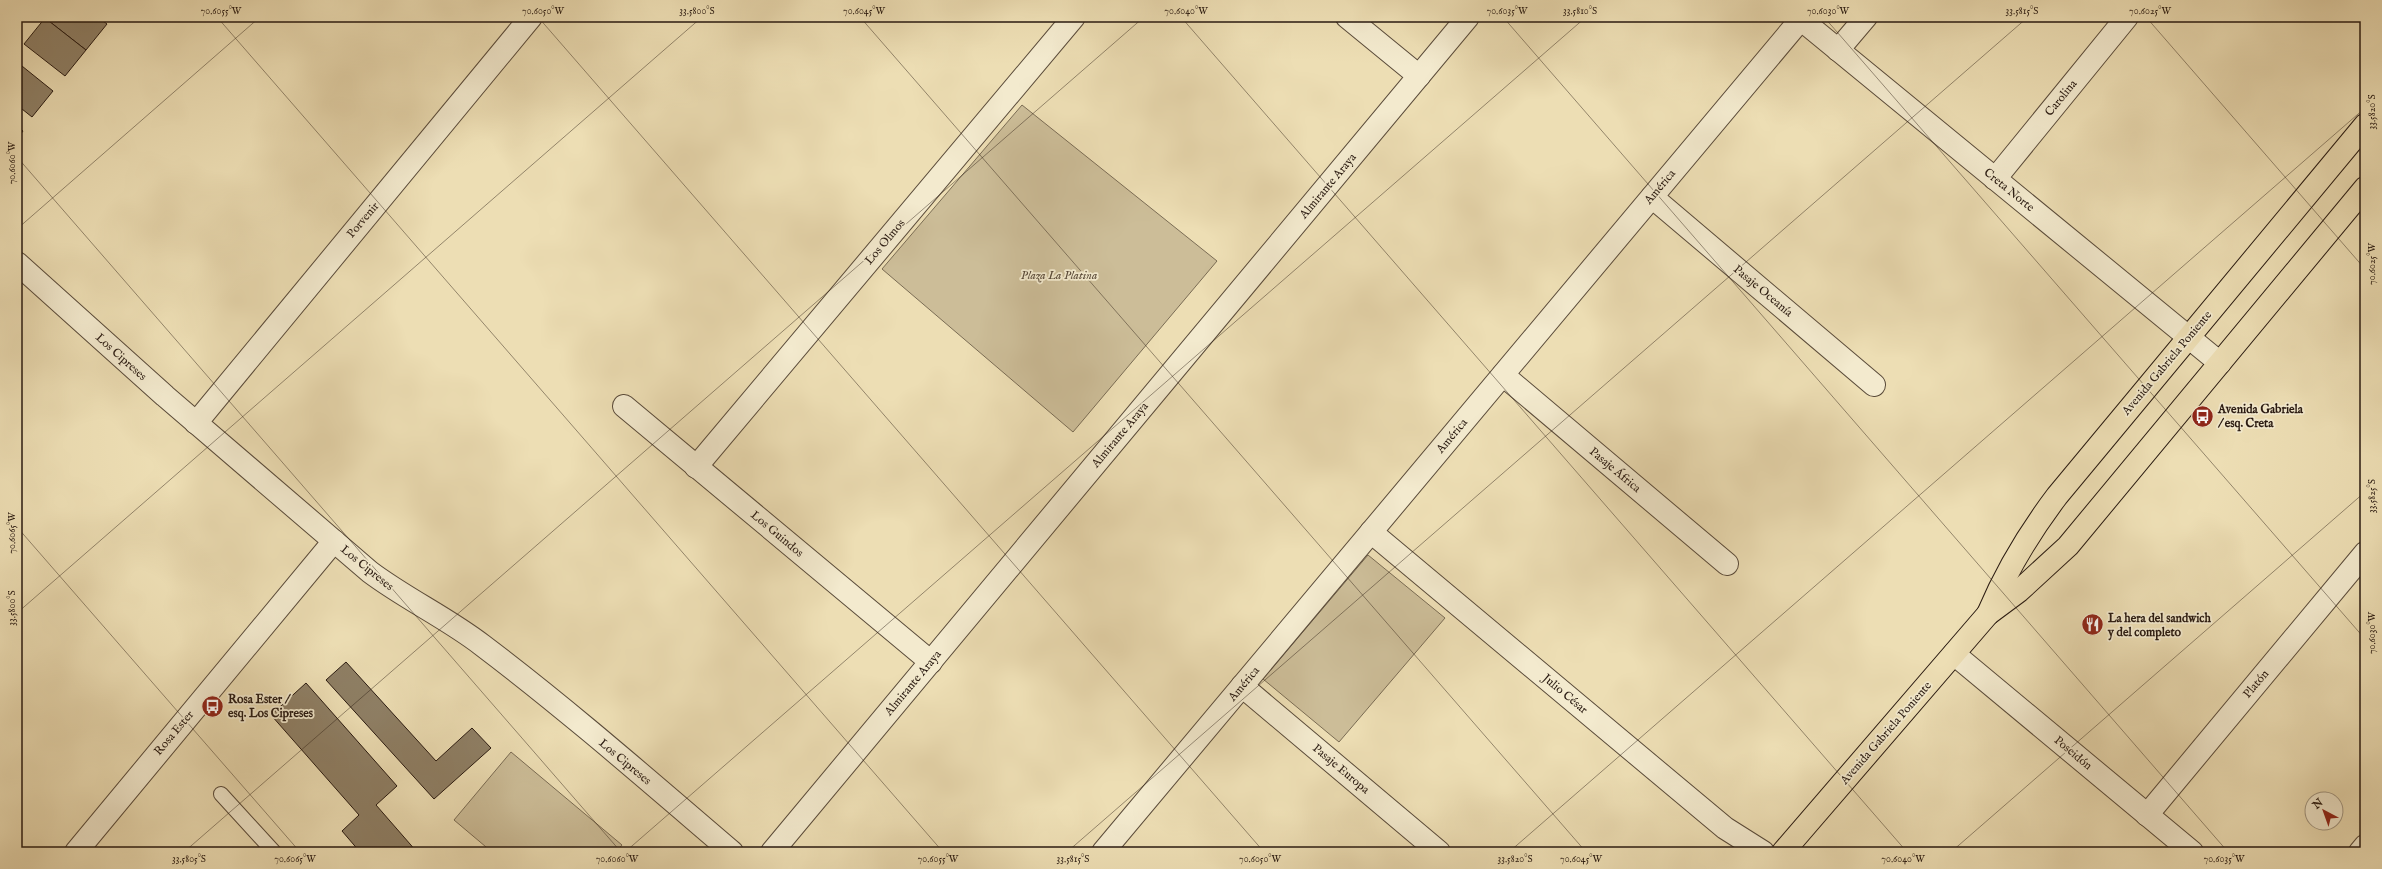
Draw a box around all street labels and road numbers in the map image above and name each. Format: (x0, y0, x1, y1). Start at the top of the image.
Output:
street label: Carolina (2042, 76, 2081, 119)
street label: Almirante Araya (1296, 150, 1360, 222)
street label: Creta Norte (1981, 165, 2038, 215)
street label: América (1641, 166, 1679, 208)
street label: Porvenir (344, 199, 383, 241)
street label: Los Olmos (862, 216, 908, 268)
street label: Pasaje Oceanía (1730, 262, 1796, 321)
street label: Avenida Gabriela Poniente (2118, 307, 2215, 419)
street label: Los Cipreses (92, 330, 150, 385)
street label: Almirante Araya (1088, 399, 1152, 471)
street label: América (1433, 415, 1471, 457)
street label: Pasaje África (1586, 443, 1645, 496)
street label: Los Guindos (748, 508, 806, 560)
street label: Los Cipreses (337, 542, 397, 595)
street label: Almirante Araya (881, 647, 945, 719)
street label: América (1225, 663, 1263, 705)
street label: Platón (2240, 666, 2273, 701)
street label: Julio César (1537, 670, 1591, 718)
street label: Avenida Gabriela Poniente (1836, 678, 1935, 788)
street label: Rosa Ester (151, 707, 198, 759)
street label: Poseidón (2051, 733, 2096, 774)
street label: Los Cipreses (595, 736, 654, 789)
street label: Pasaje Europa (1309, 741, 1373, 798)

